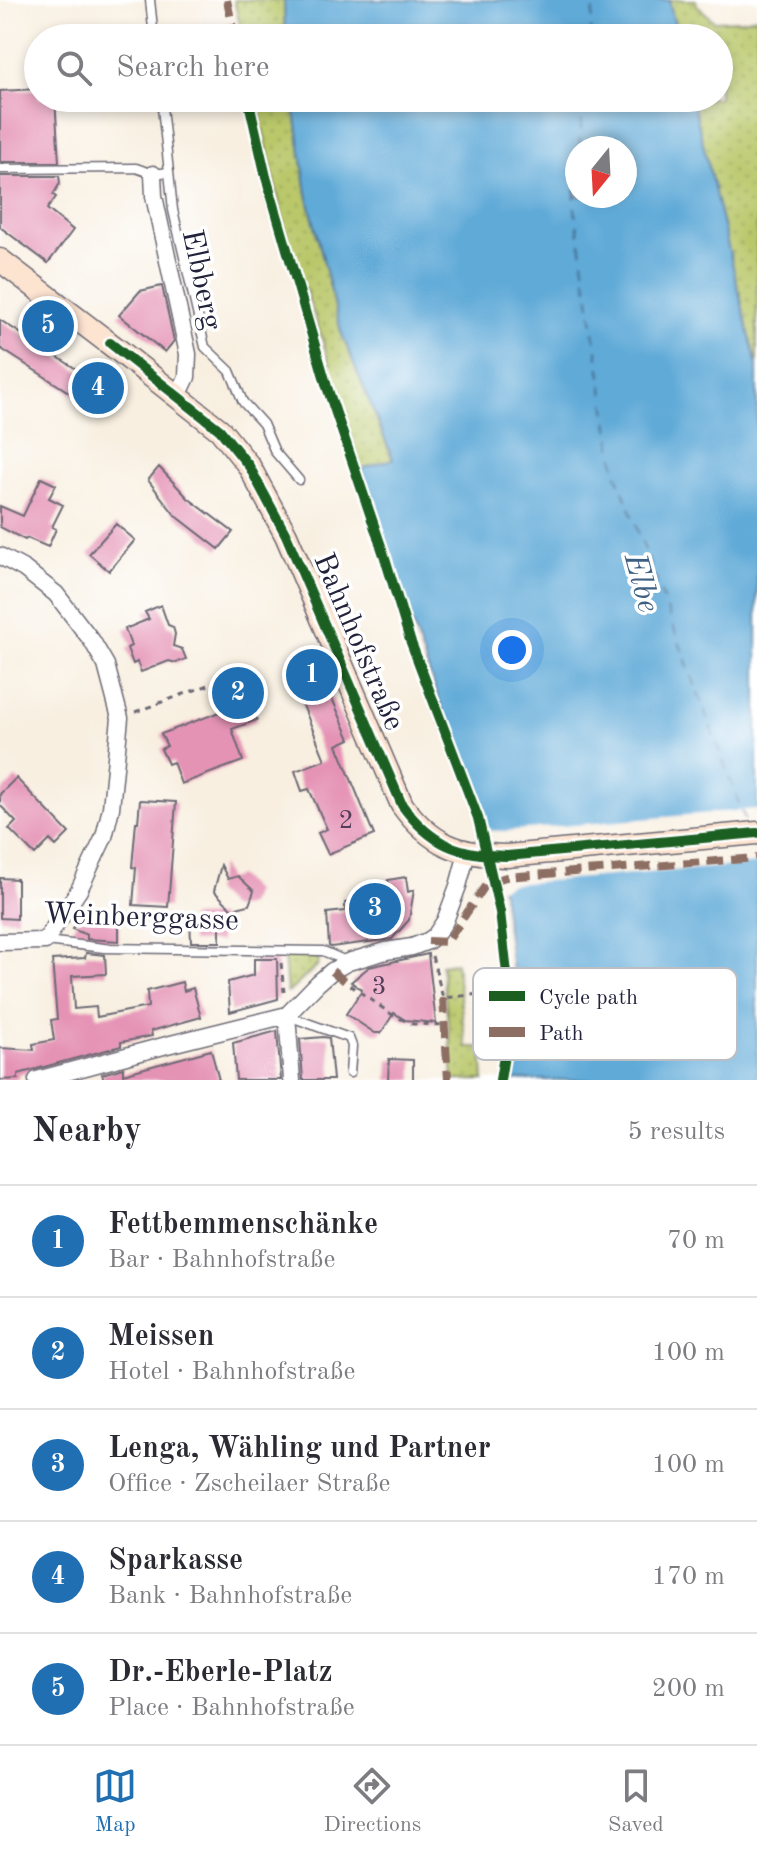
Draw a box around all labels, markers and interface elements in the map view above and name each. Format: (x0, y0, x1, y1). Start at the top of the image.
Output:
search box (24, 24, 733, 112)
icon: search (52, 46, 96, 90)
text: Search here (116, 53, 270, 83)
north arrow (565, 136, 637, 208)
street label: Elbberg (176, 227, 226, 333)
pin: 5 (22, 296, 74, 356)
pin: 4 (72, 358, 124, 418)
street label: Bahnhofstraße (307, 549, 409, 735)
water label: Elbe (616, 549, 663, 616)
your location (492, 630, 532, 670)
pin: 1 (286, 645, 338, 705)
pin: 2 (212, 663, 264, 723)
house number: 2 (338, 808, 354, 834)
pin: 3 (349, 879, 401, 939)
street label: Weinberggasse (43, 900, 239, 936)
legend (473, 968, 737, 1060)
house number: 3 (371, 974, 387, 1000)
text: Cycle path (539, 987, 638, 1009)
text: Path (539, 1023, 584, 1045)
text: Nearby (32, 1115, 142, 1149)
text: 5 results (627, 1119, 725, 1145)
text: Fettbemmenschänke (108, 1210, 378, 1240)
text: 1 (50, 1228, 66, 1254)
text: 70 m (667, 1228, 725, 1254)
text: Bar · Bahnhofstraße (108, 1247, 335, 1273)
text: Meissen (108, 1322, 214, 1352)
text: 2 (50, 1340, 66, 1366)
text: 100 m (652, 1340, 725, 1366)
text: Hotel · Bahnhofstraße (108, 1359, 355, 1385)
text: Lenga, Wähling und Partner (108, 1434, 491, 1464)
text: 3 (50, 1452, 66, 1478)
text: 100 m (652, 1452, 725, 1478)
text: Office · Zscheilaer Straße (108, 1471, 391, 1497)
text: Sparkasse (108, 1546, 243, 1576)
text: 4 (50, 1564, 66, 1590)
text: 170 m (652, 1564, 725, 1590)
text: Bank · Bahnhofstraße (108, 1583, 352, 1609)
text: Dr.-Eberle-Platz (108, 1658, 333, 1688)
text: 5 (50, 1676, 66, 1702)
text: 200 m (652, 1676, 725, 1702)
text: Place · Bahnhofstraße (108, 1695, 355, 1721)
tab: Map (93, 1764, 137, 1839)
tab: Directions (324, 1764, 421, 1839)
tab: Saved (608, 1764, 664, 1839)

